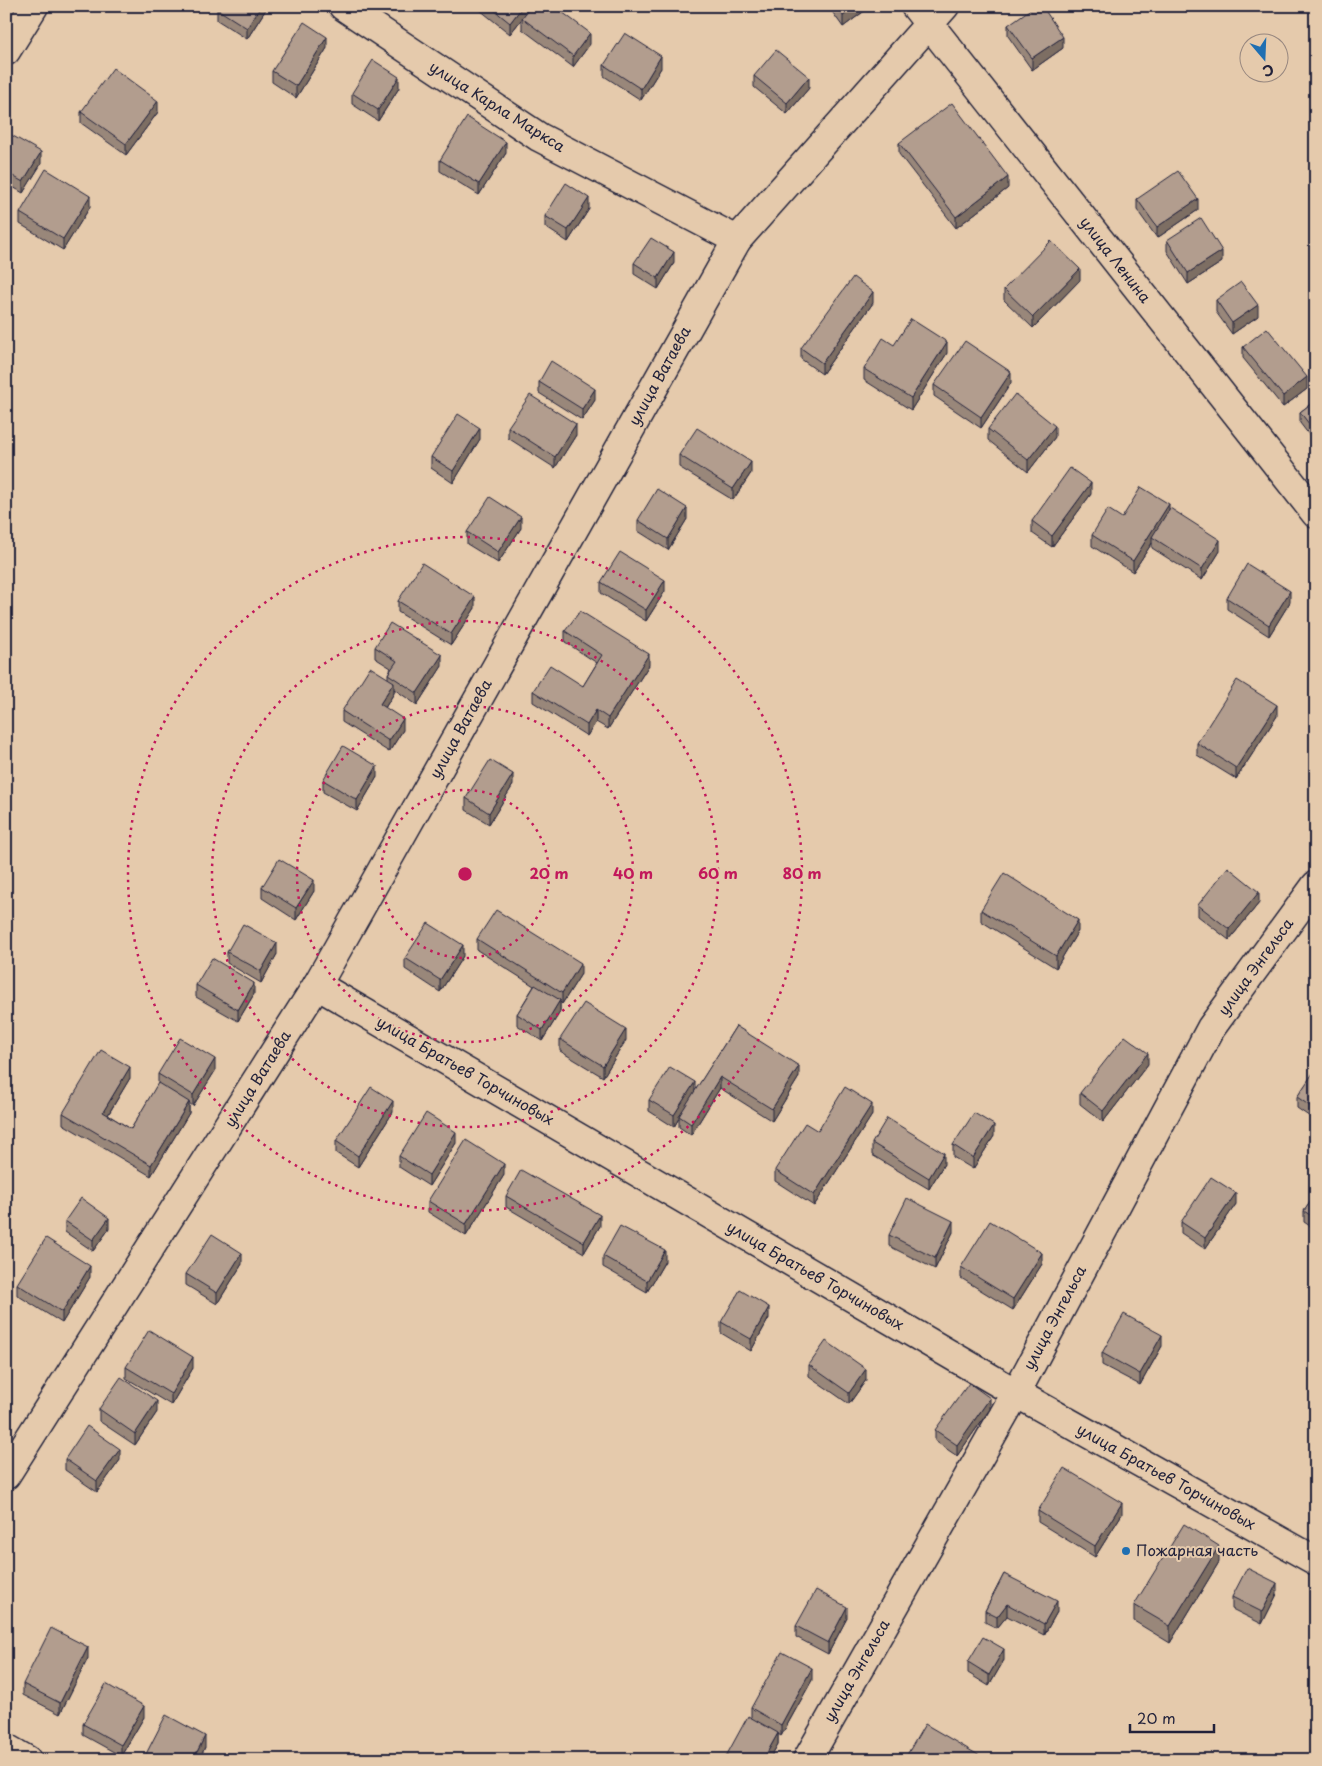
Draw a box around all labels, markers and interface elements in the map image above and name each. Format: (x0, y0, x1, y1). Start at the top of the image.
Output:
north arrow (1240, 32, 1290, 82)
street label: улица Карла Маркса (425, 55, 571, 157)
text: С (1260, 59, 1277, 82)
street label: улица Ленина (1075, 211, 1158, 308)
street label: улица Ватаева (622, 321, 696, 429)
street label: улица Ватаева (423, 674, 497, 782)
text: 20 m (530, 861, 568, 884)
text: 40 m (613, 861, 653, 884)
text: 60 m (698, 861, 738, 884)
text: 80 m (782, 861, 822, 884)
centre of rings (456, 865, 474, 883)
street label: улица Энгельса (1212, 912, 1298, 1020)
street label: улица Братьев Торчиновых (373, 1009, 559, 1130)
street label: улица Ватаева (218, 1025, 296, 1131)
street label: улица Братьев Торчиновых (723, 1214, 909, 1335)
street label: улица Энгельса (1016, 1260, 1091, 1374)
street label: улица Братьев Торчиновых (1073, 1417, 1260, 1535)
place label: Пожарная часть (1136, 1538, 1258, 1561)
marker: Пожарная часть (1120, 1545, 1132, 1557)
street label: улица Энгельса (817, 1614, 895, 1726)
scale bar (1130, 1701, 1213, 1733)
text: 20 m (1137, 1706, 1176, 1729)

